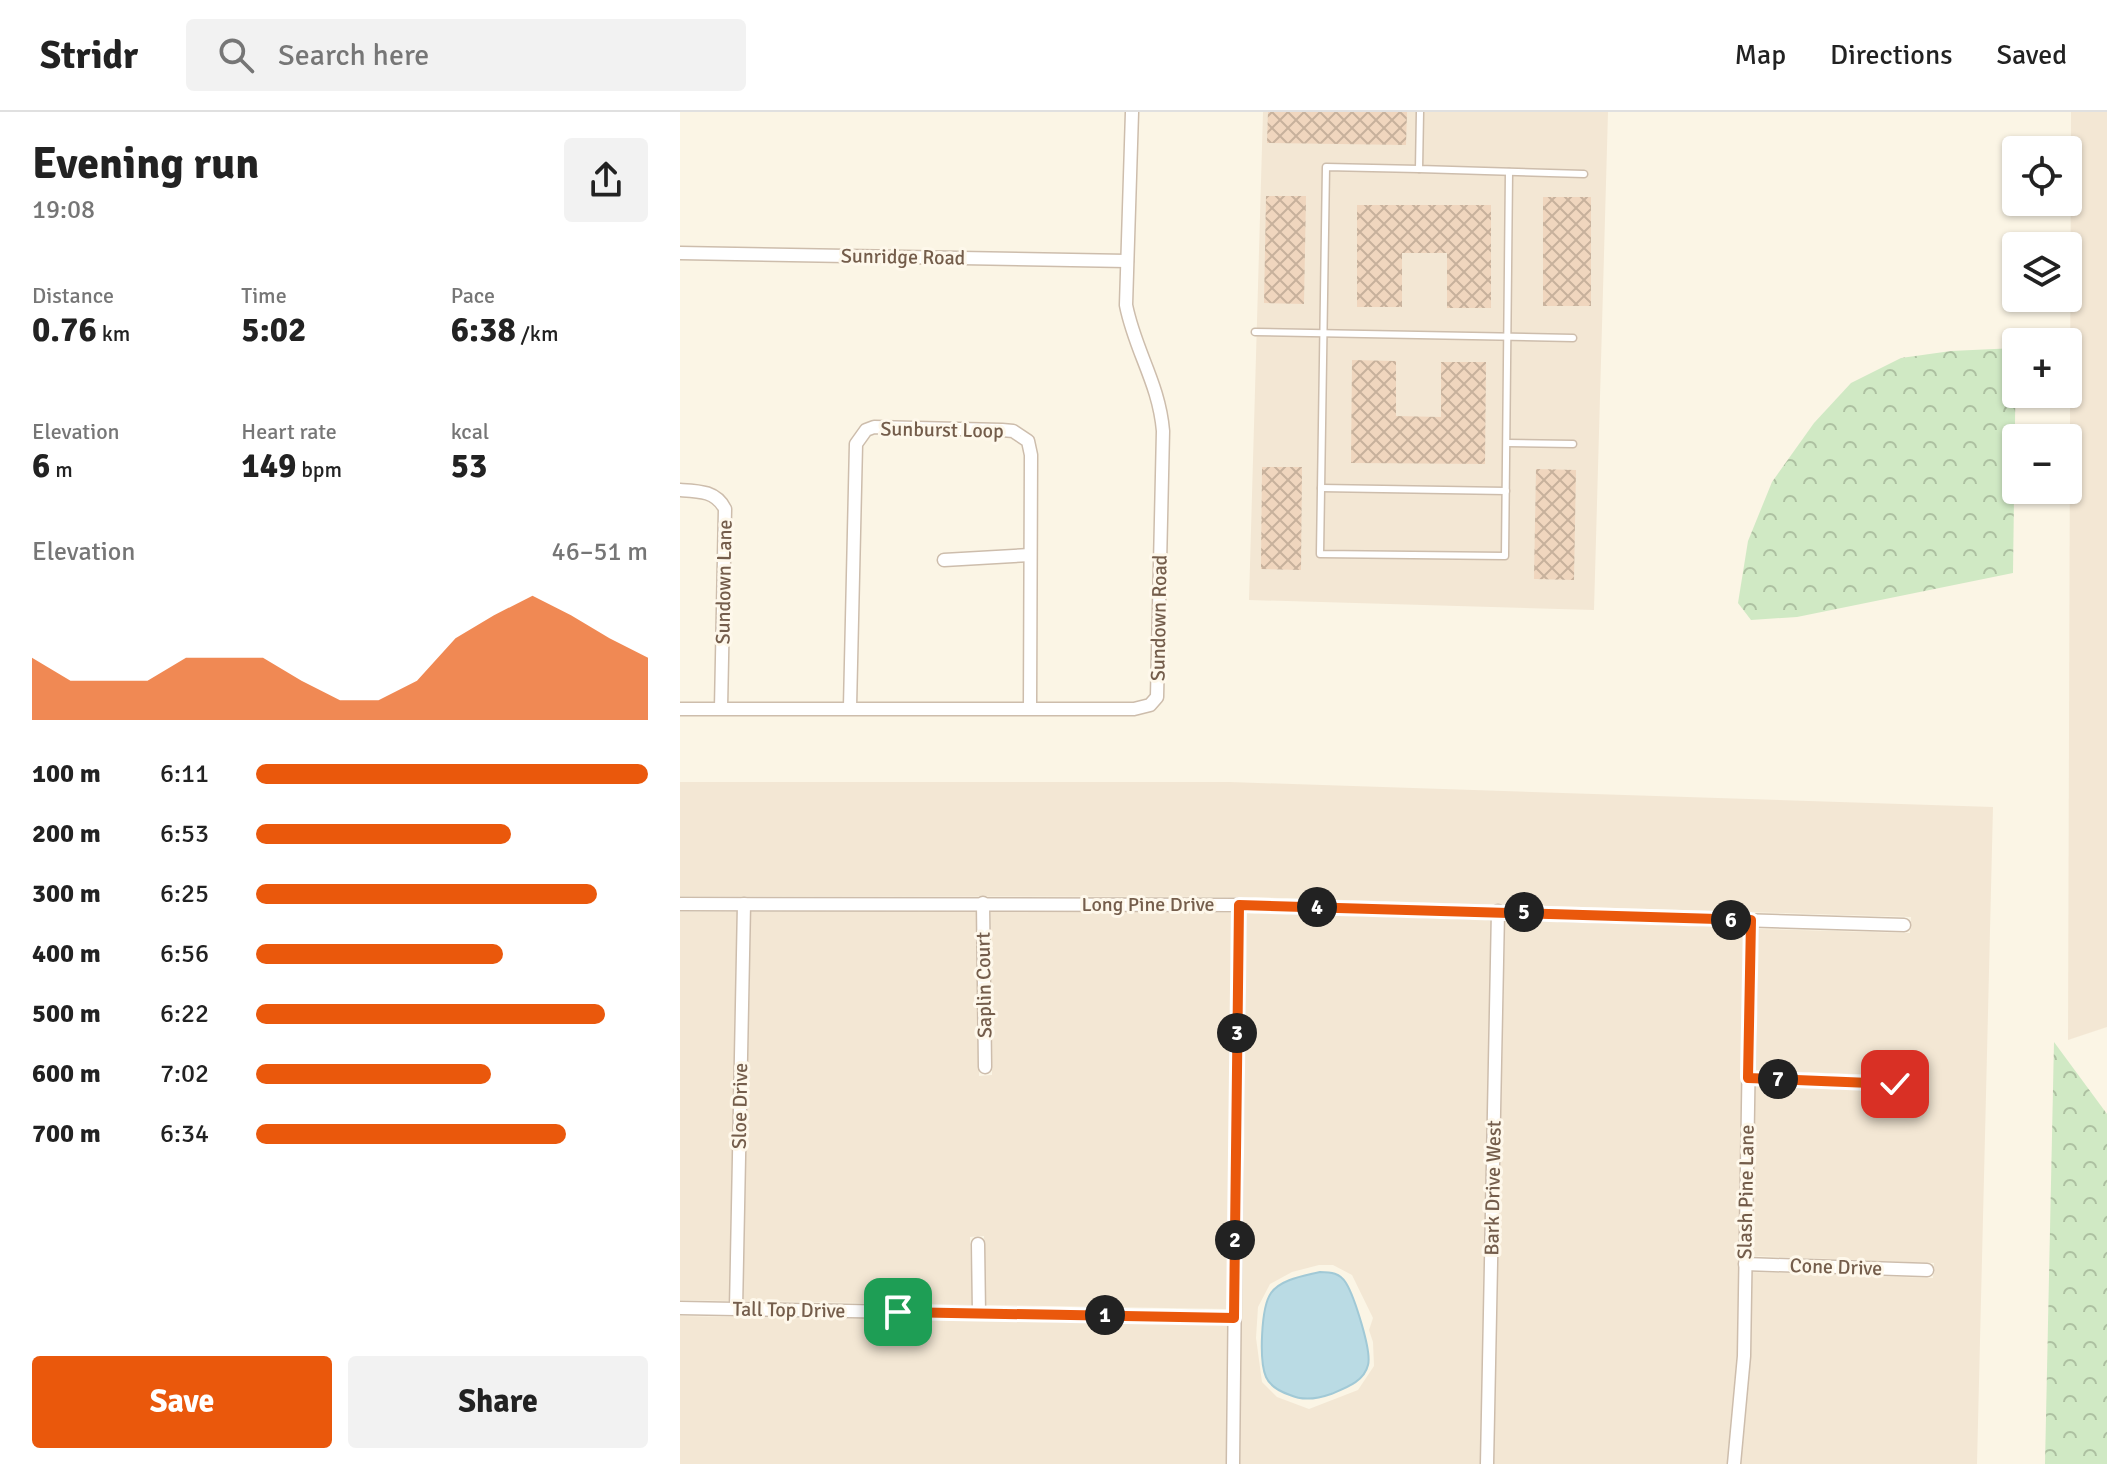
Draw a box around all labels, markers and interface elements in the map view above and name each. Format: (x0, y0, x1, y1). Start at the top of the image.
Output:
search box (186, 19, 746, 91)
text: Stridr (40, 32, 138, 79)
icon: search (214, 33, 258, 77)
text: Search here (278, 37, 429, 74)
text: Map (1734, 38, 1786, 72)
text: Directions (1830, 38, 1952, 72)
text: Saved (1996, 38, 2067, 72)
map controls (2002, 136, 2082, 504)
button: locate (2002, 136, 2082, 216)
text: Evening run (32, 137, 259, 191)
button: share (564, 138, 648, 222)
text: 19:08 (32, 194, 95, 226)
button: layers (2002, 232, 2082, 312)
street label: Sunridge Road (841, 243, 965, 271)
text: Distance (32, 282, 114, 309)
text: Time (241, 282, 287, 309)
text: Pace (451, 282, 495, 309)
text: 0.76 (32, 309, 97, 351)
text: 5:02 (241, 309, 306, 351)
text: 6:38 (451, 309, 516, 351)
text: km (97, 320, 130, 347)
text: /km (516, 320, 558, 347)
button: + (2002, 328, 2082, 408)
street label: Sunburst Loop (880, 416, 1004, 444)
text: Elevation (32, 418, 120, 445)
text: Heart rate (241, 418, 337, 445)
text: kcal (451, 418, 489, 445)
button: − (2002, 424, 2082, 504)
text: 6 (32, 445, 50, 487)
text: 149 (241, 445, 296, 487)
text: 53 (451, 445, 487, 487)
text: m (50, 456, 73, 483)
text: bpm (296, 456, 342, 483)
street label: Sundown Lane (710, 519, 738, 645)
text: Elevation (32, 536, 136, 568)
text: 46–51 m (552, 536, 648, 568)
street label: Sundown Road (1145, 555, 1173, 681)
text: 100 m (32, 758, 101, 790)
text: 6:11 (160, 758, 209, 790)
text: 200 m (32, 818, 101, 850)
text: 6:53 (160, 818, 209, 850)
text: 300 m (32, 878, 101, 910)
text: 6:25 (160, 878, 209, 910)
pin: 4 (1297, 887, 1337, 927)
street label: Long Pine Drive (1081, 892, 1215, 917)
pin: 5 (1504, 892, 1544, 932)
text: 4 (1311, 893, 1323, 920)
text: 5 (1518, 898, 1530, 925)
pin: 6 (1711, 900, 1751, 940)
text: 6 (1725, 906, 1737, 933)
street label: Saplin Court (971, 932, 997, 1038)
text: 400 m (32, 938, 101, 970)
text: 6:56 (160, 938, 209, 970)
text: 500 m (32, 998, 101, 1030)
text: 6:22 (160, 998, 209, 1030)
pin: 3 (1217, 1013, 1257, 1053)
text: 3 (1231, 1019, 1243, 1046)
pin (1861, 1050, 1929, 1118)
text: 600 m (32, 1058, 101, 1090)
text: 7:02 (160, 1058, 209, 1090)
pin: 7 (1758, 1059, 1798, 1099)
icon: check (1873, 1062, 1917, 1106)
street label: Sloe Drive (727, 1063, 753, 1149)
text: 7 (1772, 1065, 1784, 1092)
text: 700 m (32, 1118, 101, 1150)
text: 6:34 (160, 1118, 209, 1150)
street label: Bark Drive West (1479, 1120, 1507, 1256)
street label: Slash Pine Lane (1732, 1124, 1760, 1260)
pin: 2 (1215, 1220, 1255, 1260)
text: 2 (1229, 1226, 1241, 1253)
street label: Cone Drive (1789, 1253, 1883, 1281)
pin (864, 1278, 932, 1346)
icon: arrive (876, 1290, 920, 1334)
pin: 1 (1085, 1295, 1125, 1335)
street label: Tall Top Drive (732, 1297, 846, 1323)
text: 1 (1099, 1301, 1111, 1328)
button: Save (32, 1356, 332, 1448)
button: Share (348, 1356, 648, 1448)

